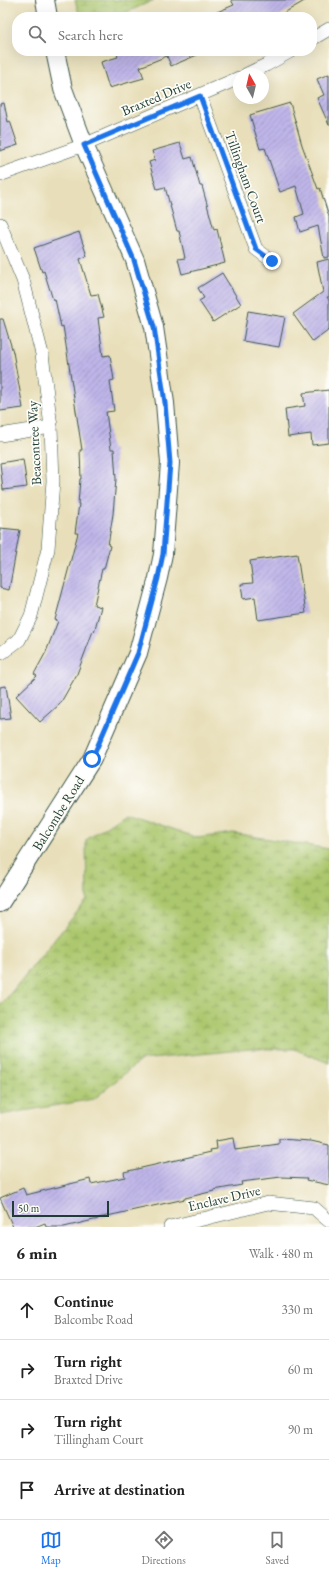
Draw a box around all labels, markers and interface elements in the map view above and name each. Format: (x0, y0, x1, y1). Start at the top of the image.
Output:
search box (12, 12, 317, 56)
icon: search (26, 23, 48, 45)
text: Search here (58, 25, 123, 44)
north arrow (233, 68, 269, 104)
street label: Braxted Drive (118, 74, 194, 120)
street label: Tillingham Court (221, 129, 271, 226)
route end (263, 252, 281, 270)
street label: Beacontree Way (23, 399, 45, 486)
route start (83, 750, 101, 768)
street label: Balcombe Road (28, 771, 89, 854)
street label: Enclave Drive (186, 1181, 262, 1215)
scale bar (12, 1199, 109, 1218)
text: 50 m (18, 1201, 39, 1215)
text: 6 min (16, 1242, 57, 1264)
text: Walk · 480 m (249, 1245, 313, 1262)
text: Continue (54, 1292, 114, 1311)
icon: ahead (16, 1299, 38, 1321)
text: 330 m (282, 1301, 313, 1318)
text: Balcombe Road (54, 1311, 133, 1328)
text: Turn right (54, 1352, 122, 1371)
icon: right (16, 1359, 38, 1381)
text: 60 m (288, 1361, 313, 1378)
text: Braxted Drive (54, 1371, 123, 1388)
text: Turn right (54, 1412, 122, 1431)
icon: right (16, 1419, 38, 1441)
text: 90 m (288, 1421, 313, 1438)
text: Tillingham Court (54, 1431, 143, 1448)
icon: arrive (16, 1479, 38, 1501)
text: Arrive at destination (54, 1480, 185, 1499)
tab: Map (40, 1529, 62, 1567)
tab: Directions (142, 1529, 186, 1567)
tab: Saved (266, 1529, 289, 1567)

